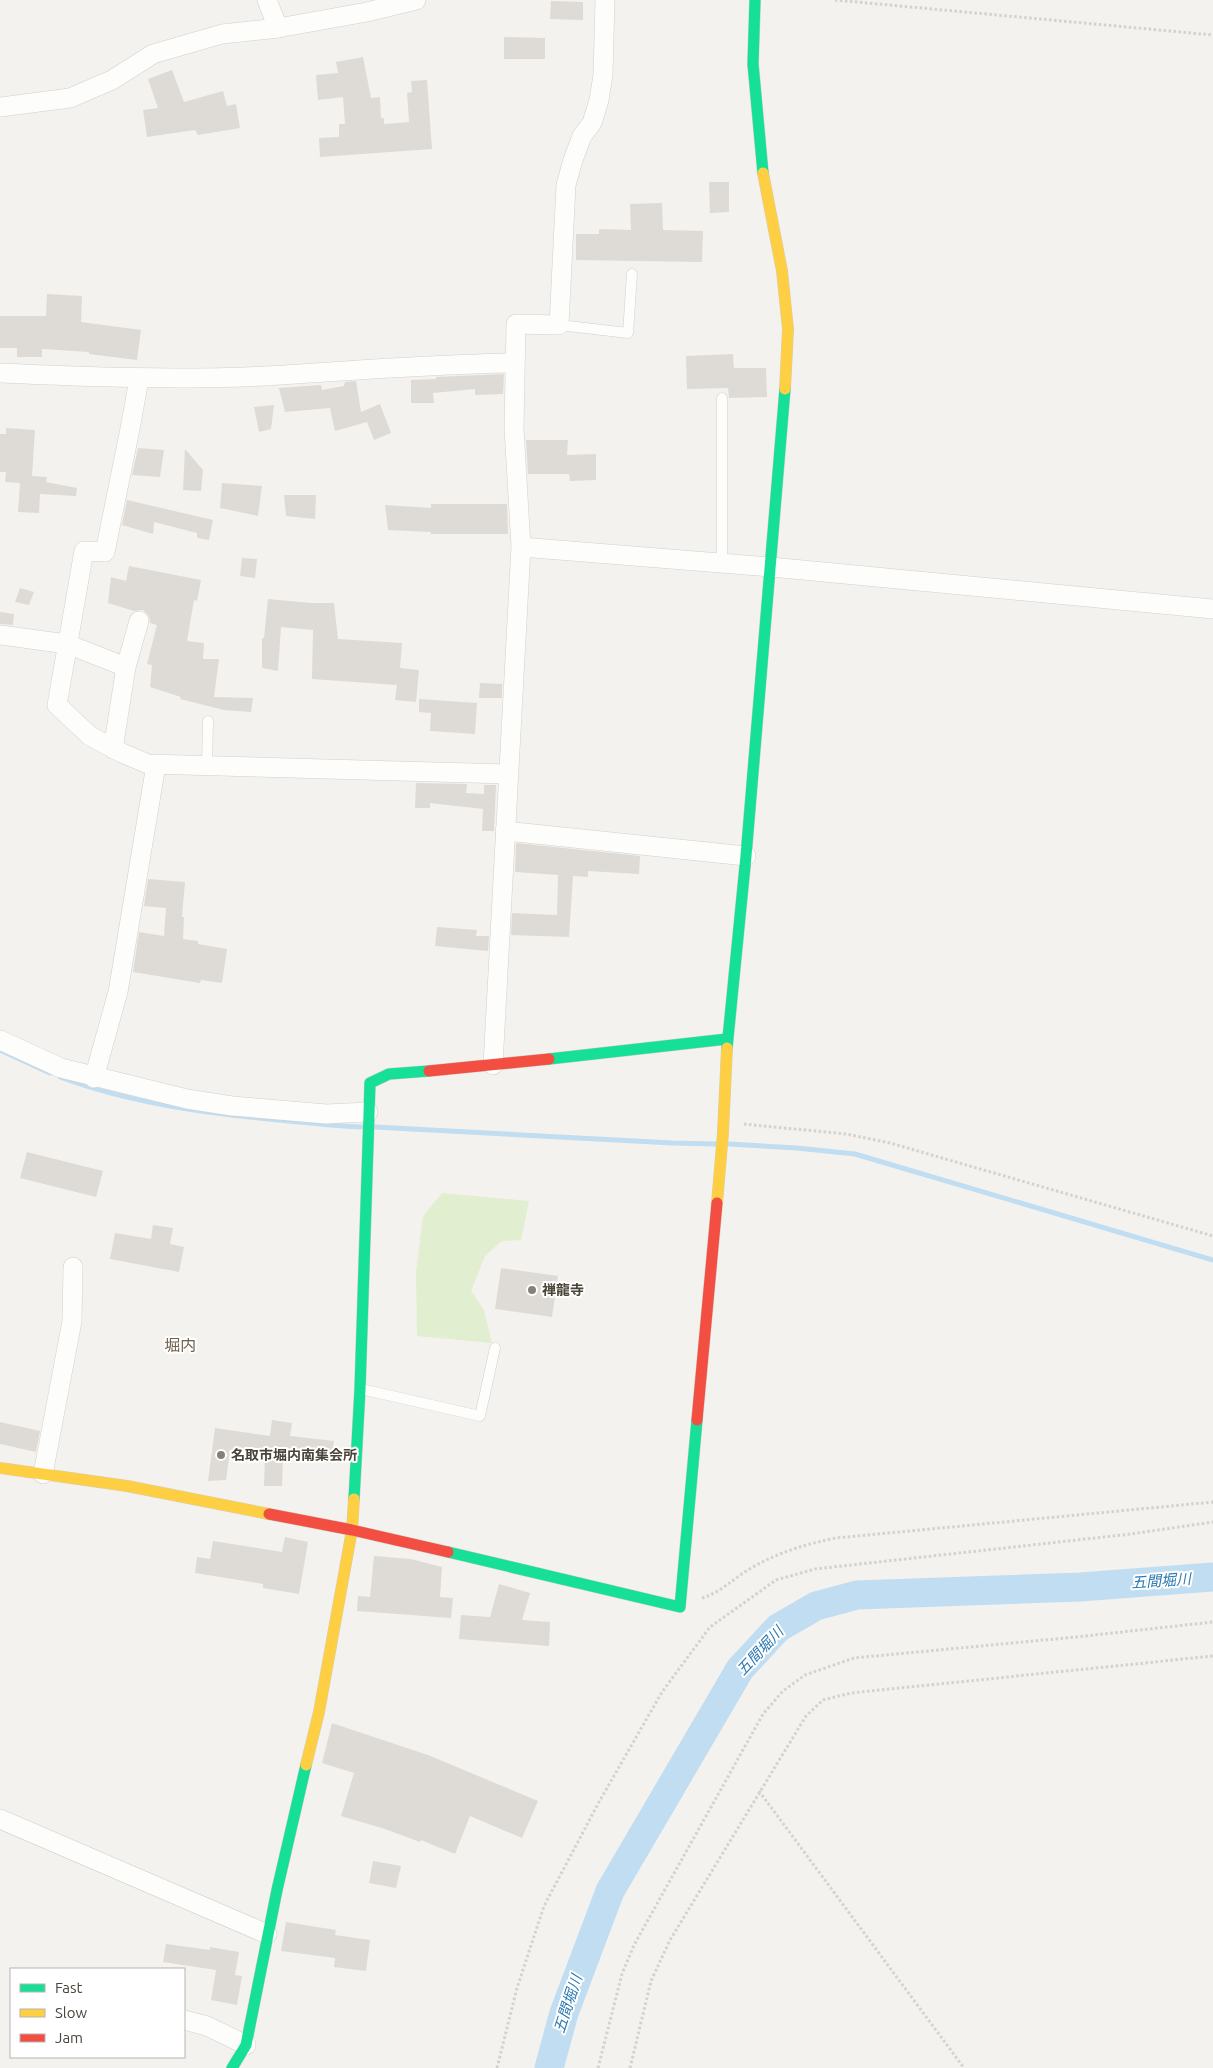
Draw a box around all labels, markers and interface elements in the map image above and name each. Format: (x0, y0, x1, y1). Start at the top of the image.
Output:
place label: 禅龍寺 (542, 1282, 584, 1298)
marker: 禅龍寺 (526, 1284, 538, 1296)
district label: 堀内 (164, 1336, 196, 1354)
place label: 名取市堀内南集会所 (231, 1447, 357, 1463)
marker: 名取市堀内南集会所 (215, 1449, 227, 1461)
water label: 五間堀川 (1130, 1570, 1193, 1591)
water label: 五間堀川 (733, 1621, 788, 1678)
legend (10, 1968, 185, 2058)
water label: 五間堀川 (550, 1971, 585, 2035)
text: Fast (55, 1979, 83, 1996)
text: Slow (55, 2004, 88, 2021)
text: Jam (55, 2029, 83, 2046)

